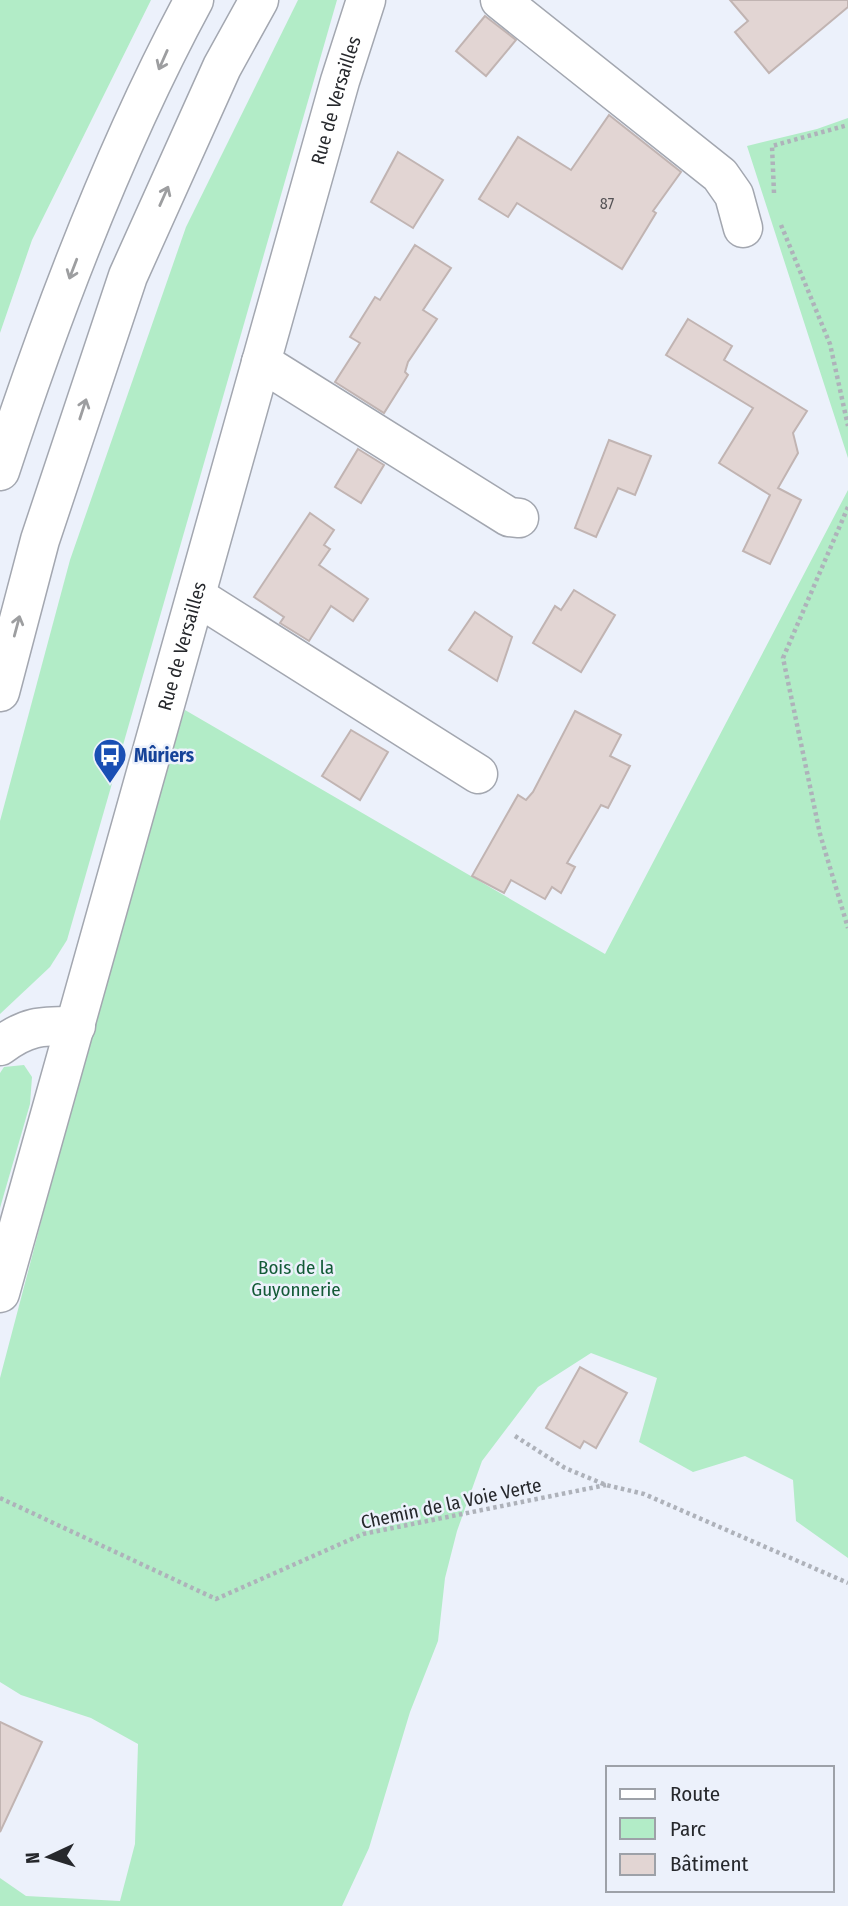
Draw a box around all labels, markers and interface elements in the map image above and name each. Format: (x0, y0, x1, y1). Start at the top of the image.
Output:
street label: Rue de Versailles (306, 33, 366, 167)
one-way arrow (155, 49, 168, 71)
one-way arrow (158, 186, 171, 207)
house number: 87 (600, 194, 615, 213)
one-way arrow (65, 258, 78, 280)
one-way arrow (78, 398, 90, 420)
street label: Rue de Versailles (153, 579, 211, 713)
one-way arrow (12, 615, 25, 637)
bus stop icon: Mûriers (91, 736, 129, 785)
place label: Mûriers (134, 744, 195, 767)
park label: Bois de la Guyonnerie (251, 1256, 341, 1301)
street label: Chemin de la Voie Verte (359, 1473, 543, 1534)
legend (606, 1766, 834, 1892)
text: Route (670, 1781, 720, 1807)
text: Parc (670, 1816, 706, 1842)
north arrow (14, 1822, 84, 1892)
text: Bâtiment (670, 1851, 749, 1877)
text: N (21, 1852, 44, 1865)

